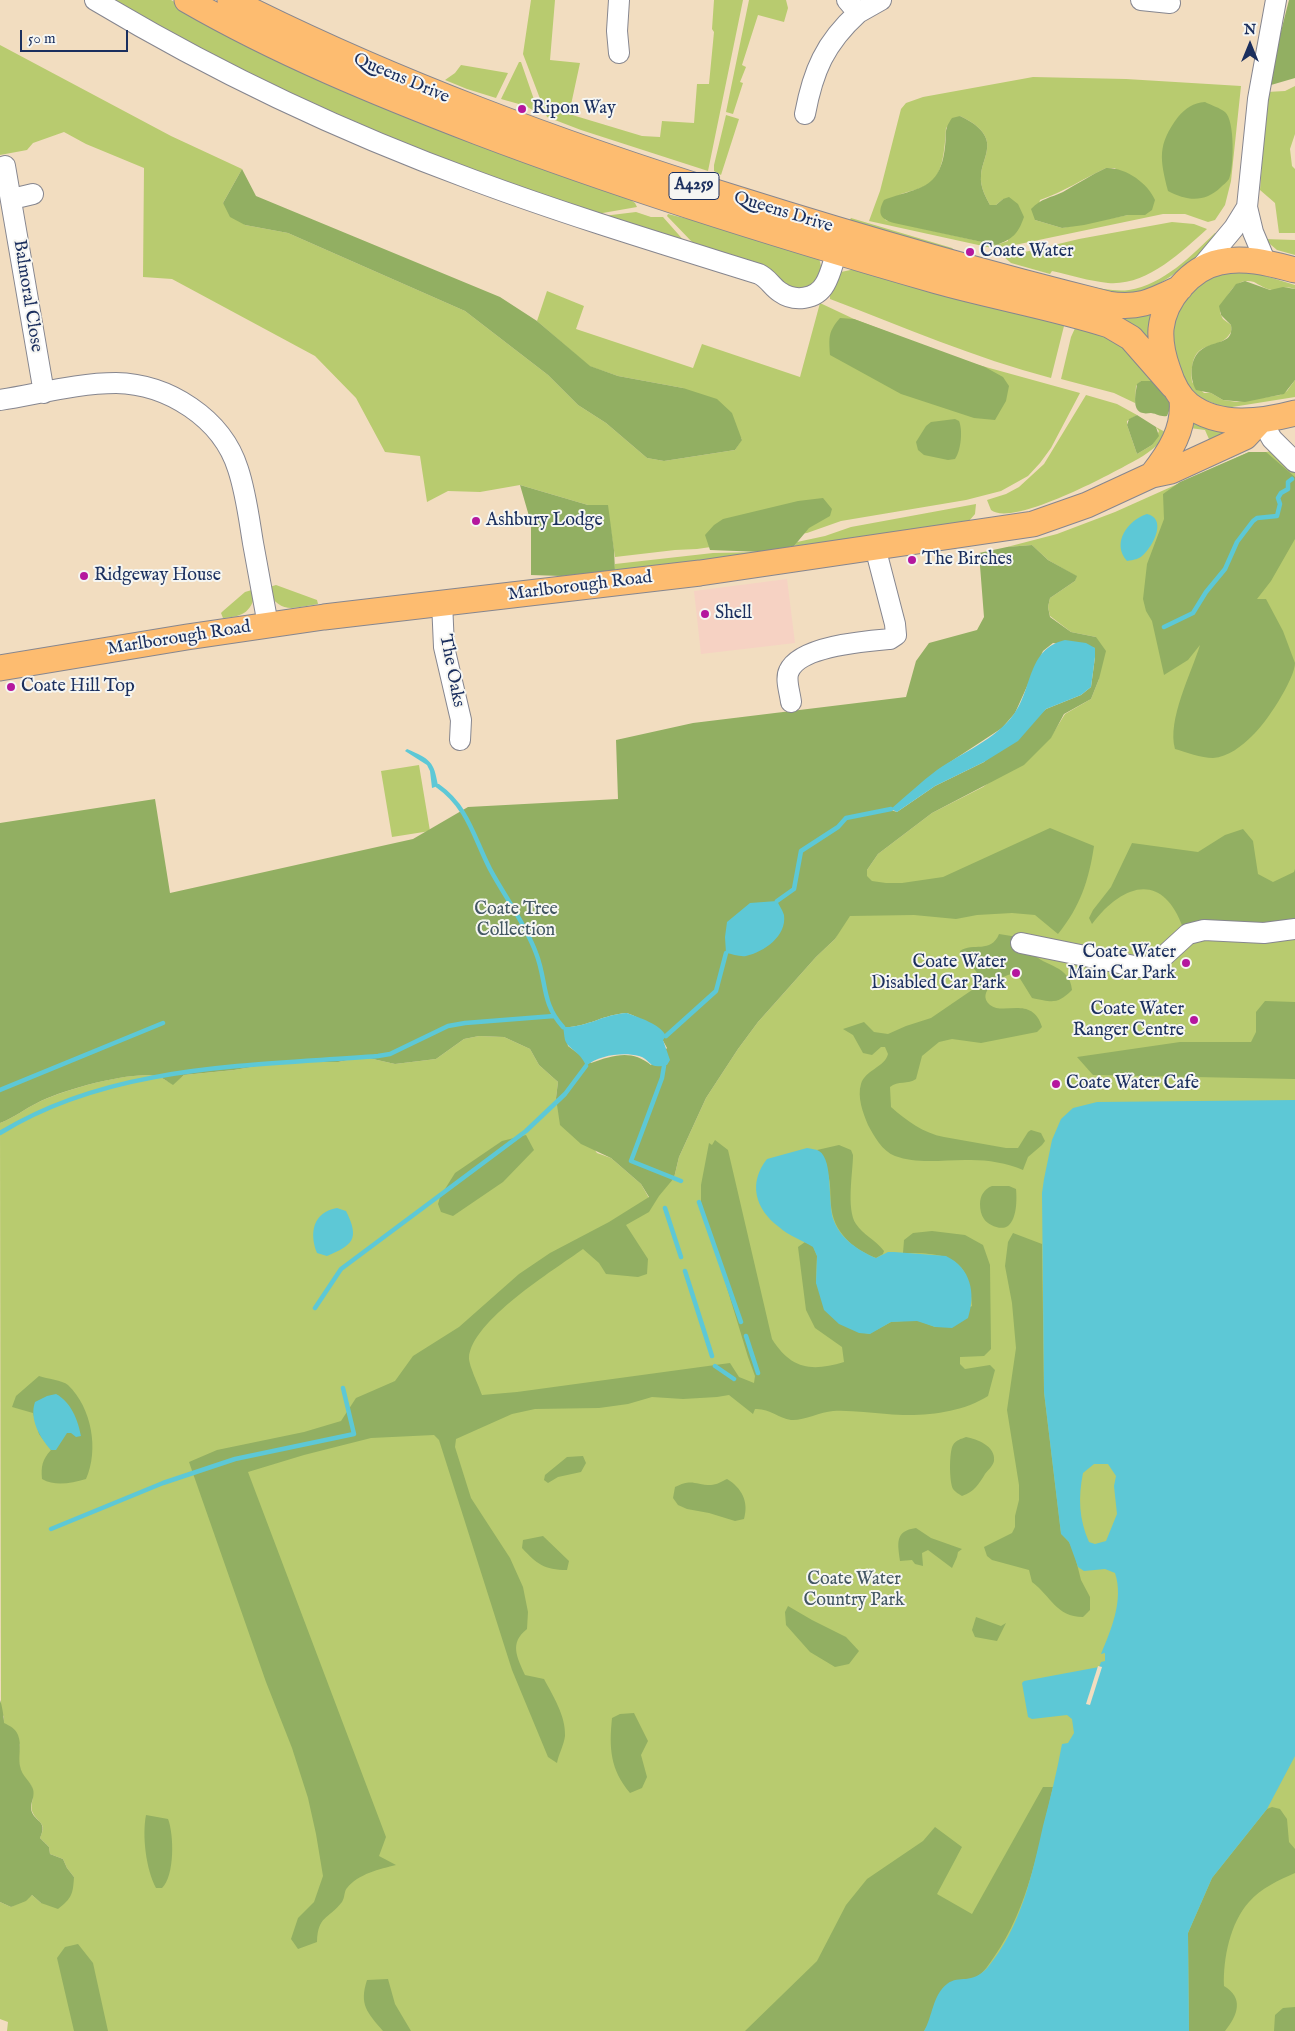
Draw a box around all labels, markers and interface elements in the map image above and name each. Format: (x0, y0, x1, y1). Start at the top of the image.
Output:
scale bar (22, 20, 130, 52)
north arrow (1225, 20, 1275, 70)
text: N (1244, 21, 1256, 39)
text: 50 m (28, 29, 56, 48)
street label: Queens Drive (350, 49, 452, 109)
place label: Ripon Way (532, 98, 616, 120)
marker: Ripon Way (516, 103, 528, 115)
road number: A4259 (669, 172, 719, 200)
street label: Queens Drive (731, 188, 835, 238)
street label: Balmoral Close (7, 238, 47, 354)
place label: Coate Water (980, 241, 1074, 263)
marker: Coate Water (964, 246, 976, 258)
place label: Ashbury Lodge (486, 510, 603, 532)
marker: Ashbury Lodge (470, 515, 482, 527)
place label: The Birches (922, 549, 1012, 571)
marker: The Birches (906, 554, 918, 566)
place label: Ridgeway House (94, 565, 221, 587)
street label: Marlborough Road (507, 567, 653, 607)
marker: Ridgeway House (78, 570, 90, 582)
place label: Shell (715, 603, 752, 625)
marker: Shell (699, 608, 711, 620)
street label: Marlborough Road (106, 617, 252, 661)
street label: The Oaks (433, 633, 469, 709)
place label: Coate Hill Top (21, 676, 135, 698)
marker: Coate Hill Top (5, 681, 17, 693)
park label: Coate Tree Collection (474, 899, 558, 942)
place label: Coate Water Main Car Park (1068, 942, 1176, 984)
place label: Coate Water Disabled Car Park (871, 952, 1006, 994)
marker: Coate Water Main Car Park (1180, 957, 1192, 969)
marker: Coate Water Disabled Car Park (1010, 967, 1022, 979)
place label: Coate Water Ranger Centre (1073, 999, 1184, 1042)
marker: Coate Water Ranger Centre (1188, 1014, 1200, 1026)
place label: Coate Water Cafe (1066, 1073, 1199, 1095)
marker: Coate Water Cafe (1050, 1078, 1062, 1090)
park label: Coate Water Country Park (803, 1569, 905, 1612)

